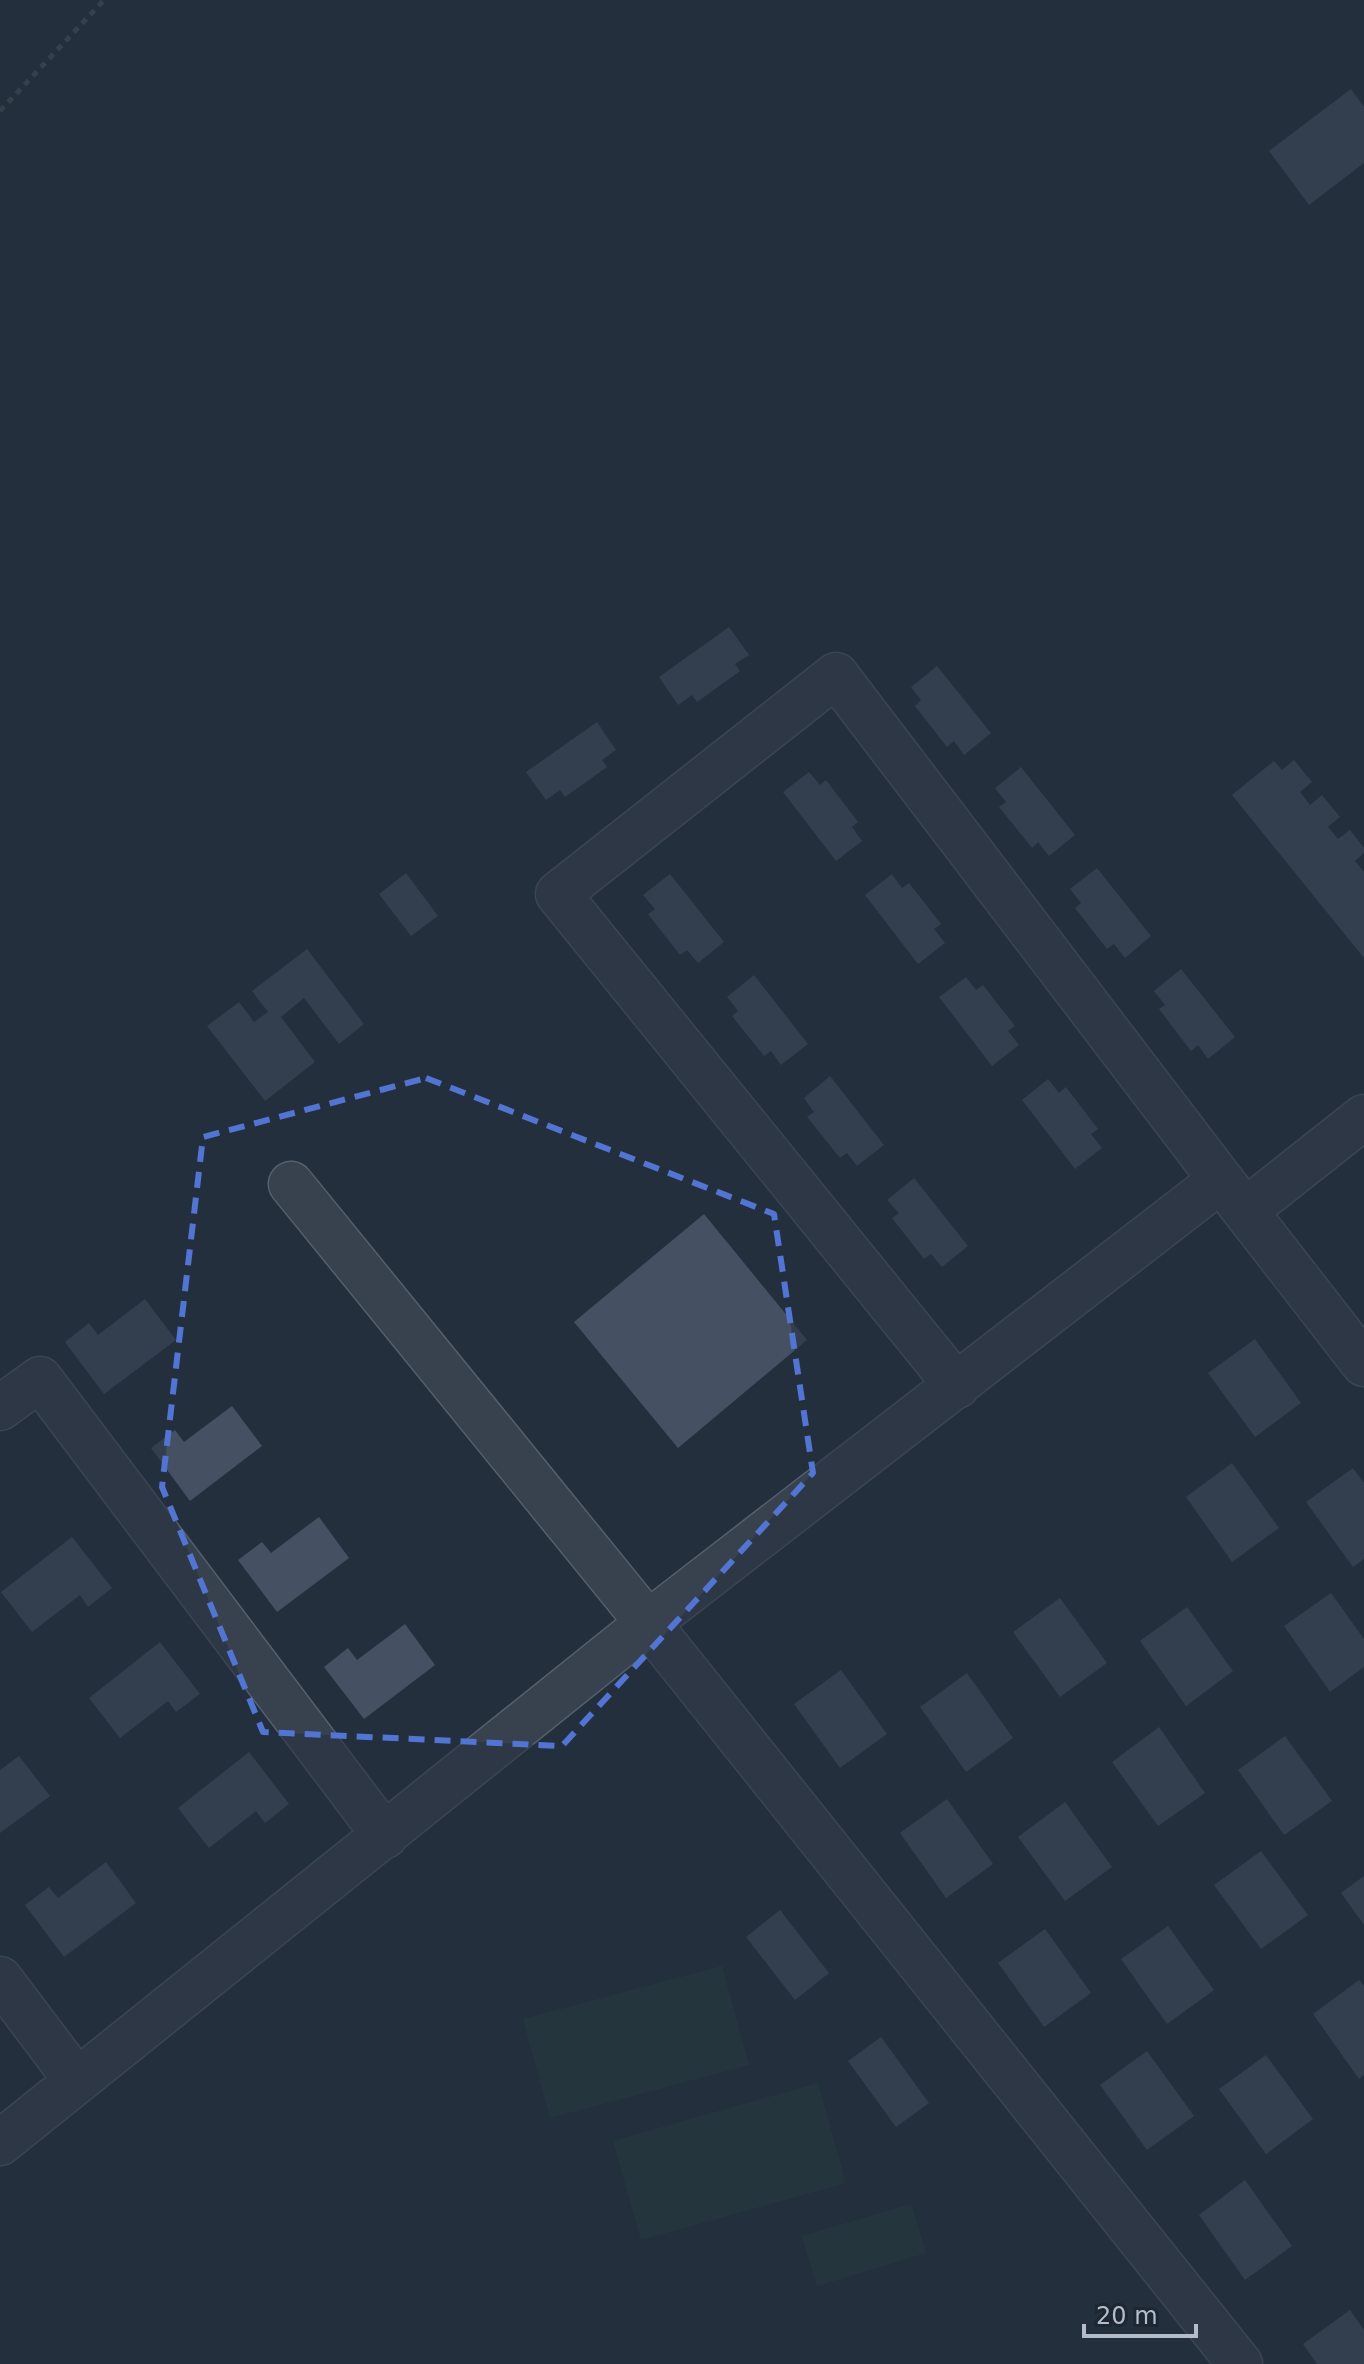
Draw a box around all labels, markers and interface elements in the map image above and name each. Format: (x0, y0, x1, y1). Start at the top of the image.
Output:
scale bar (1084, 2288, 1196, 2338)
text: 20 m (1096, 2302, 1158, 2330)

